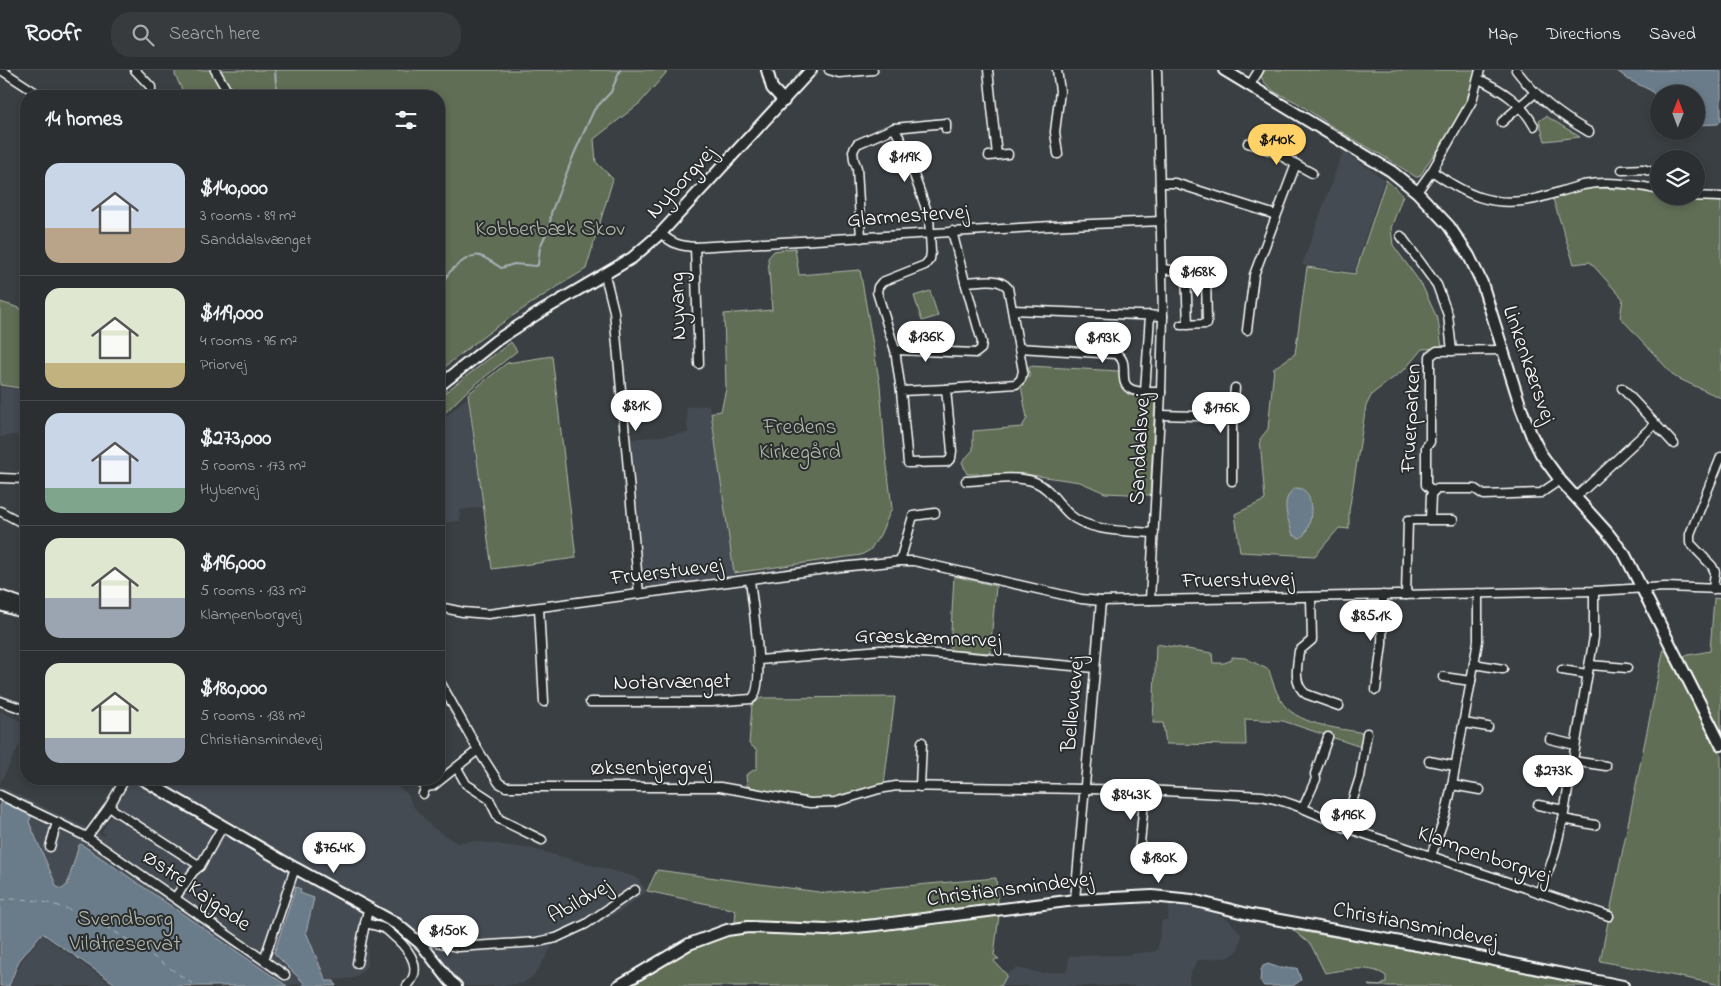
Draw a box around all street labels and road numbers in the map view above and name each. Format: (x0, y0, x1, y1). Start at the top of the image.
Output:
street label: Nyborgvej (640, 139, 726, 228)
street label: Glarmestervej (846, 197, 970, 237)
street label: Nyvang (662, 271, 697, 341)
street label: Linkenkærsvej (1493, 302, 1563, 429)
street label: Fruerparken (1393, 362, 1431, 475)
street label: Sanddalsvej (1122, 392, 1160, 506)
street label: Fruerstuevej (608, 550, 726, 596)
street label: Fruerstuevej (1180, 564, 1295, 598)
street label: Græskæmnervej (854, 620, 1002, 658)
street label: Bellevuevej (1054, 654, 1094, 754)
street label: Notarvænget (613, 666, 732, 701)
street label: Øksenbjergvej (590, 753, 712, 786)
street label: Klampenborgvej (1413, 818, 1556, 895)
street label: Østre Kajgade (135, 842, 257, 941)
street label: Christiansmindevej (925, 864, 1096, 916)
street label: Abildvej (542, 871, 618, 933)
street label: Christiansmindevej (1330, 894, 1501, 958)

